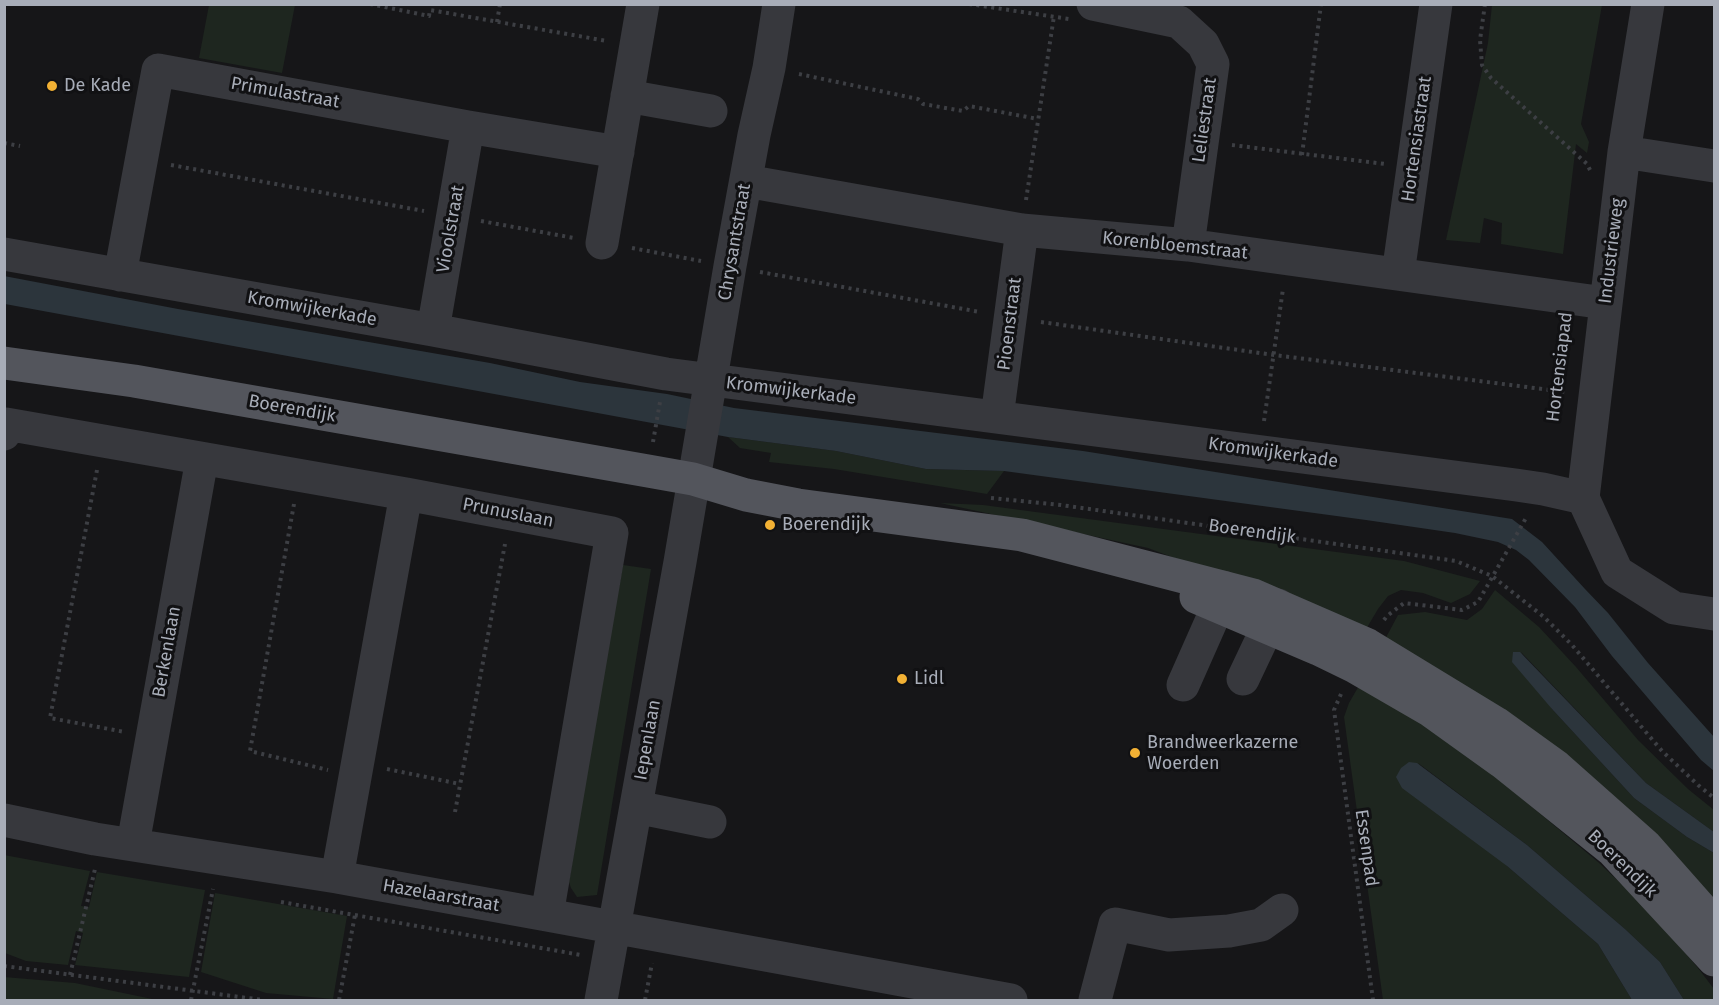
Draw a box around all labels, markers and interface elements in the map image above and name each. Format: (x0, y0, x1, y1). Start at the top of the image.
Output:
street label: Primulastraat (229, 73, 341, 113)
place label: De Kade (64, 75, 131, 97)
street label: Hortensiastraat (1397, 75, 1437, 203)
street label: Leliestraat (1188, 76, 1222, 164)
marker: De Kade (45, 79, 59, 93)
street label: Chrysantstraat (714, 182, 756, 302)
street label: Vioolstraat (433, 183, 469, 275)
street label: Industrieweg (1595, 197, 1629, 305)
street label: Korenbloemstraat (1101, 228, 1249, 264)
street label: Pioenstraat (994, 276, 1026, 372)
street label: Kromwijkerkade (246, 287, 378, 331)
street label: Hortensiapad (1543, 311, 1577, 423)
street label: Kromwijkerkade (725, 372, 857, 410)
street label: Boerendijk (247, 391, 337, 427)
street label: Kromwijkerkade (1207, 433, 1339, 473)
street label: Prunuslaan (461, 494, 555, 532)
place label: Boerendijk (782, 514, 870, 536)
street label: Boerendijk (1207, 515, 1297, 549)
marker: Boerendijk (763, 518, 777, 532)
street label: Berkenlaan (148, 605, 186, 699)
place label: Lidl (914, 668, 944, 690)
marker: Lidl (895, 672, 909, 686)
street label: Iepenlaan (630, 698, 666, 782)
place label: Brandweerkazerne Woerden (1147, 732, 1298, 774)
marker: Brandweerkazerne Woerden (1128, 746, 1142, 760)
street label: Essenpad (1350, 808, 1382, 888)
street label: Boerendijk (1583, 826, 1661, 902)
street label: Hazelaarstraat (381, 875, 501, 917)

